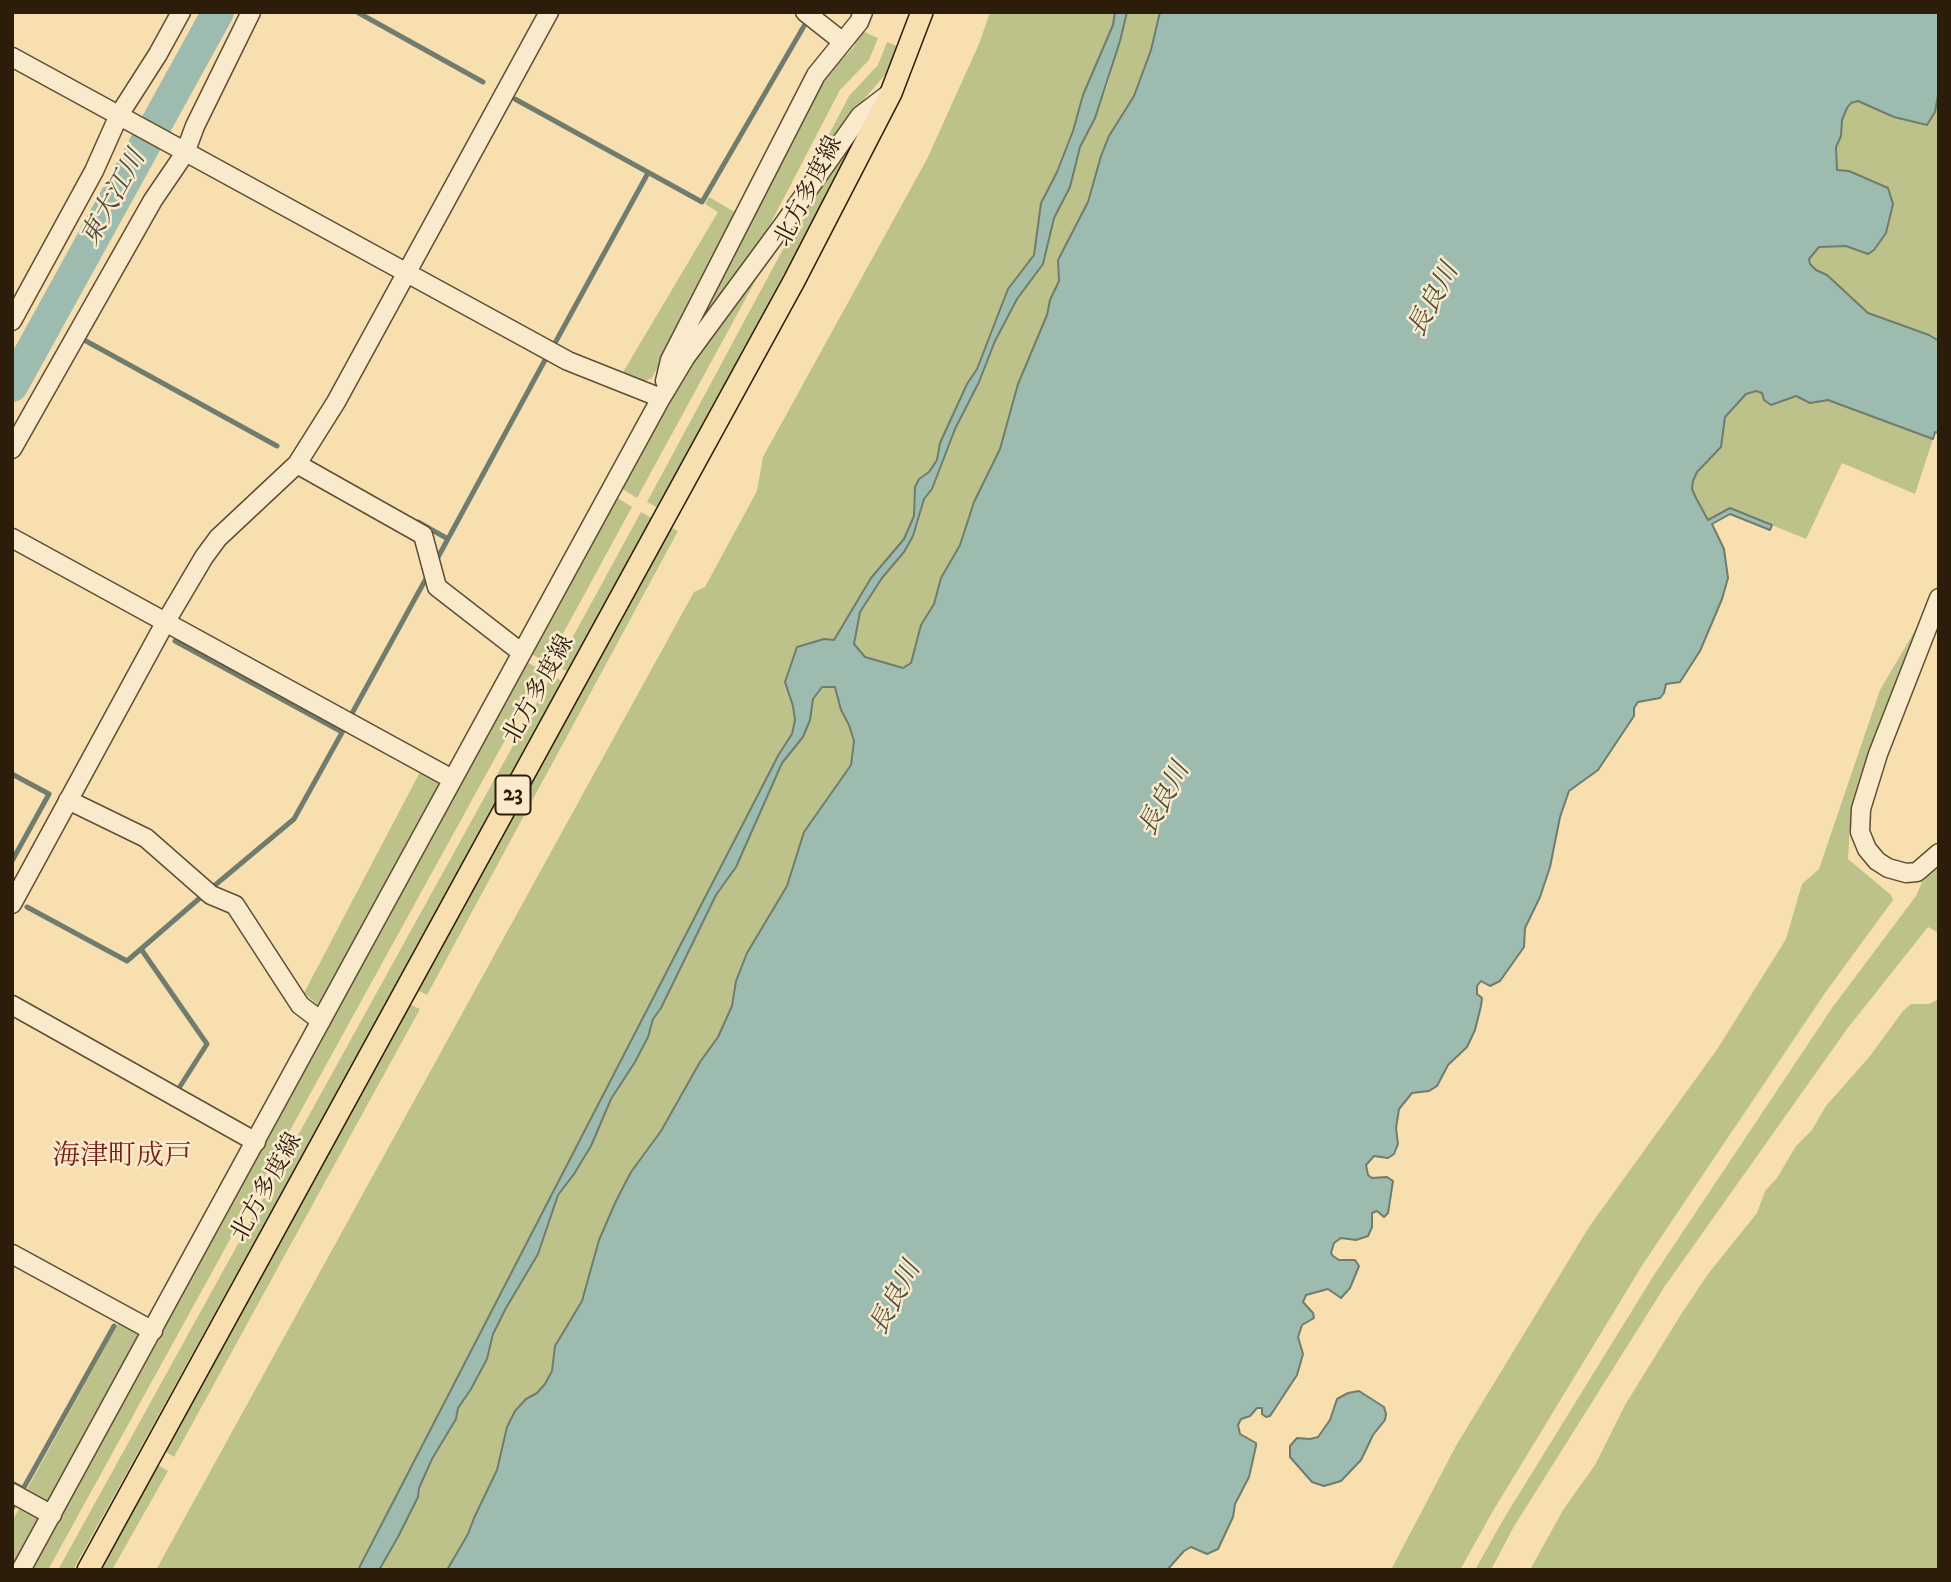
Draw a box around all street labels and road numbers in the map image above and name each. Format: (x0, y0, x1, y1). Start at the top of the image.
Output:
street label: 北方多度線 (770, 132, 850, 252)
street label: 北方多度線 (498, 631, 582, 749)
road number: 23 (496, 776, 530, 814)
street label: 北方多度線 (226, 1129, 310, 1247)

